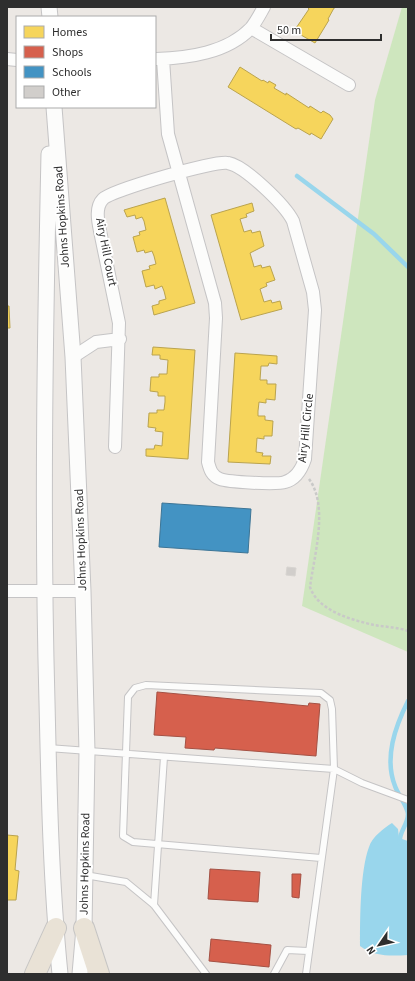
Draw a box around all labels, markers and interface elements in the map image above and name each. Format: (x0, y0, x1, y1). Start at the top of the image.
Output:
legend (16, 16, 156, 108)
scale bar (271, 16, 381, 42)
text: 50 m (277, 22, 301, 39)
text: Homes (52, 24, 87, 41)
text: Shops (52, 44, 83, 61)
text: Schools (52, 64, 92, 81)
text: Other (52, 84, 82, 101)
street label: Johns Hopkins Road (50, 165, 74, 269)
street label: Airy Hill Court (91, 216, 121, 288)
street label: Airy Hill Circle (294, 392, 318, 463)
street label: Johns Hopkins Road (71, 489, 91, 591)
street label: Johns Hopkins Road (76, 813, 94, 915)
north arrow (359, 925, 399, 965)
text: N (363, 943, 379, 958)

